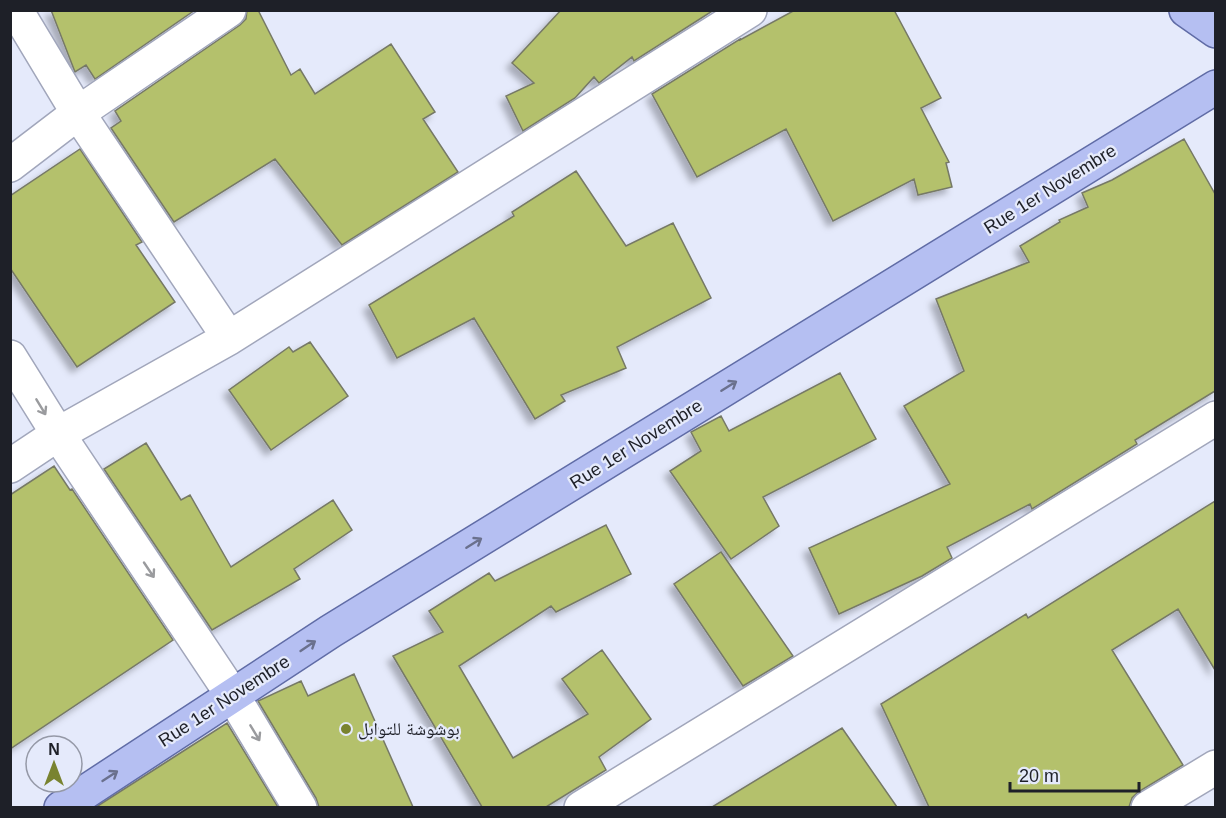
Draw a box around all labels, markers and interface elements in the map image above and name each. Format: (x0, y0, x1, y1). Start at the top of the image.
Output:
street label: Rue 1er Novembre (980, 140, 1120, 238)
one-way arrow (720, 380, 737, 392)
street label: Rue 1er Novembre (566, 395, 706, 493)
one-way arrow (36, 398, 48, 415)
one-way arrow (465, 537, 482, 550)
one-way arrow (143, 561, 155, 578)
one-way arrow (299, 640, 316, 652)
street label: Rue 1er Novembre (155, 651, 293, 751)
place label: بوشوشة للتوابل (358, 719, 460, 740)
marker: بوشوشة للتوابل (339, 722, 353, 736)
one-way arrow (250, 724, 262, 741)
north arrow (24, 734, 84, 794)
text: N (48, 741, 60, 758)
scale bar (1010, 755, 1139, 793)
text: 20 m (1019, 766, 1059, 786)
one-way arrow (101, 769, 118, 782)

